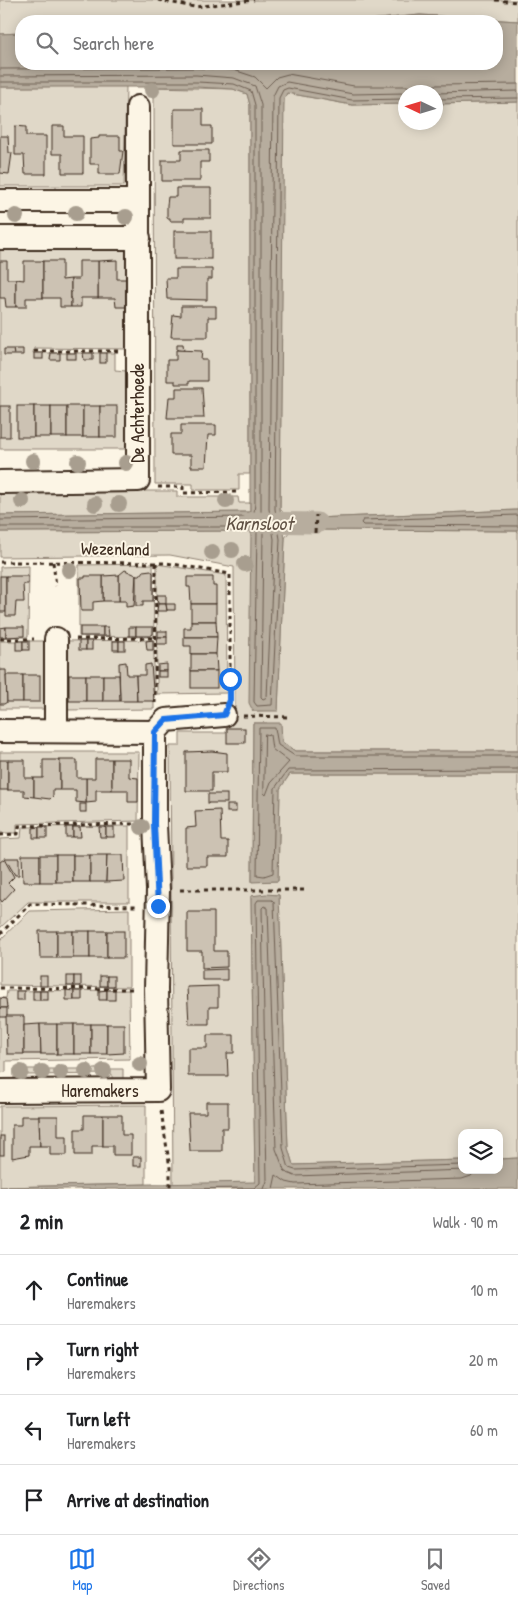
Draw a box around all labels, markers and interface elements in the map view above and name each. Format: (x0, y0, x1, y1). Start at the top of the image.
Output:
search box (15, 15, 503, 70)
icon: search (33, 29, 61, 57)
text: Search here (73, 30, 154, 56)
north arrow (398, 85, 443, 130)
street label: De Achterhoede (125, 363, 150, 463)
water label: Karnsloot (225, 510, 295, 536)
street label: Wezenland (81, 535, 149, 562)
route start (219, 668, 242, 691)
route end (147, 895, 170, 918)
street label: Haremakers (61, 1078, 139, 1103)
map controls (458, 1129, 503, 1174)
button: layers (458, 1129, 503, 1174)
text: 2 min (20, 1207, 63, 1236)
text: Walk · 90 m (433, 1211, 498, 1233)
text: Continue (67, 1266, 128, 1292)
icon: ahead (20, 1276, 48, 1304)
text: 10 m (470, 1279, 498, 1301)
text: Haremakers (67, 1292, 136, 1314)
text: Turn right (67, 1336, 138, 1362)
icon: right (20, 1346, 48, 1374)
text: 20 m (469, 1349, 498, 1371)
text: Haremakers (67, 1362, 136, 1384)
text: Turn left (67, 1406, 130, 1432)
icon: left (20, 1416, 48, 1444)
text: 60 m (470, 1419, 498, 1441)
text: Haremakers (67, 1432, 136, 1454)
icon: arrive (20, 1486, 48, 1514)
text: Arrive at destination (67, 1487, 209, 1513)
tab: Map (68, 1545, 96, 1594)
tab: Directions (233, 1545, 284, 1594)
tab: Saved (421, 1545, 450, 1594)

